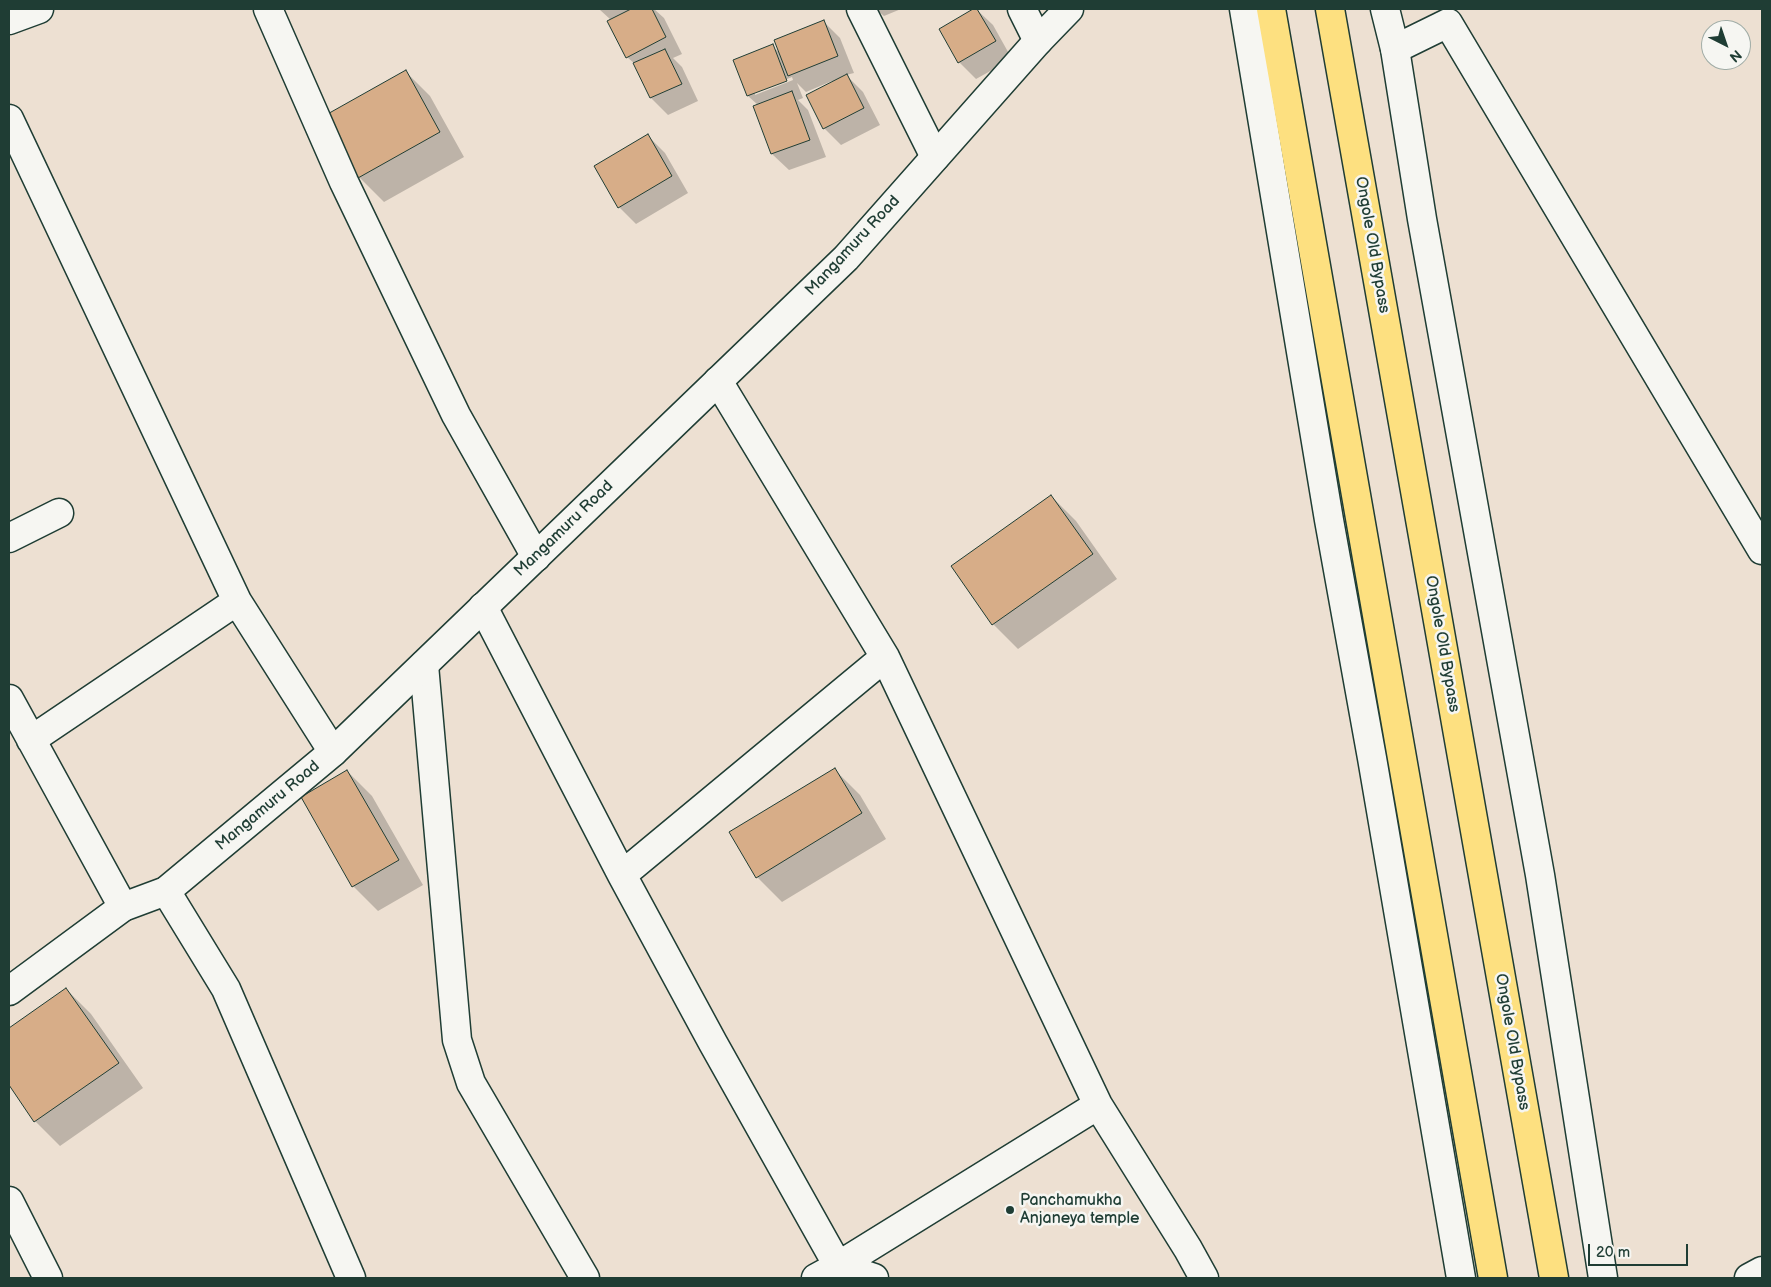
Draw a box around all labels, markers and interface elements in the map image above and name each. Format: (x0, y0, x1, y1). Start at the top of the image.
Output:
north arrow (1701, 20, 1751, 70)
text: N (1726, 46, 1745, 66)
street label: Ongole Old Bypass (1351, 175, 1393, 315)
street label: Mangamuru Road (802, 192, 904, 300)
street label: Mangamuru Road (511, 477, 617, 581)
street label: Ongole Old Bypass (1421, 574, 1463, 714)
street label: Mangamuru Road (212, 757, 324, 855)
street label: Ongole Old Bypass (1491, 972, 1533, 1112)
place label: Panchamukha Anjaneya temple (1020, 1191, 1140, 1229)
marker: Panchamukha Anjaneya temple (1004, 1204, 1016, 1216)
scale bar (1591, 1234, 1691, 1266)
text: 20 m (1596, 1243, 1630, 1262)

